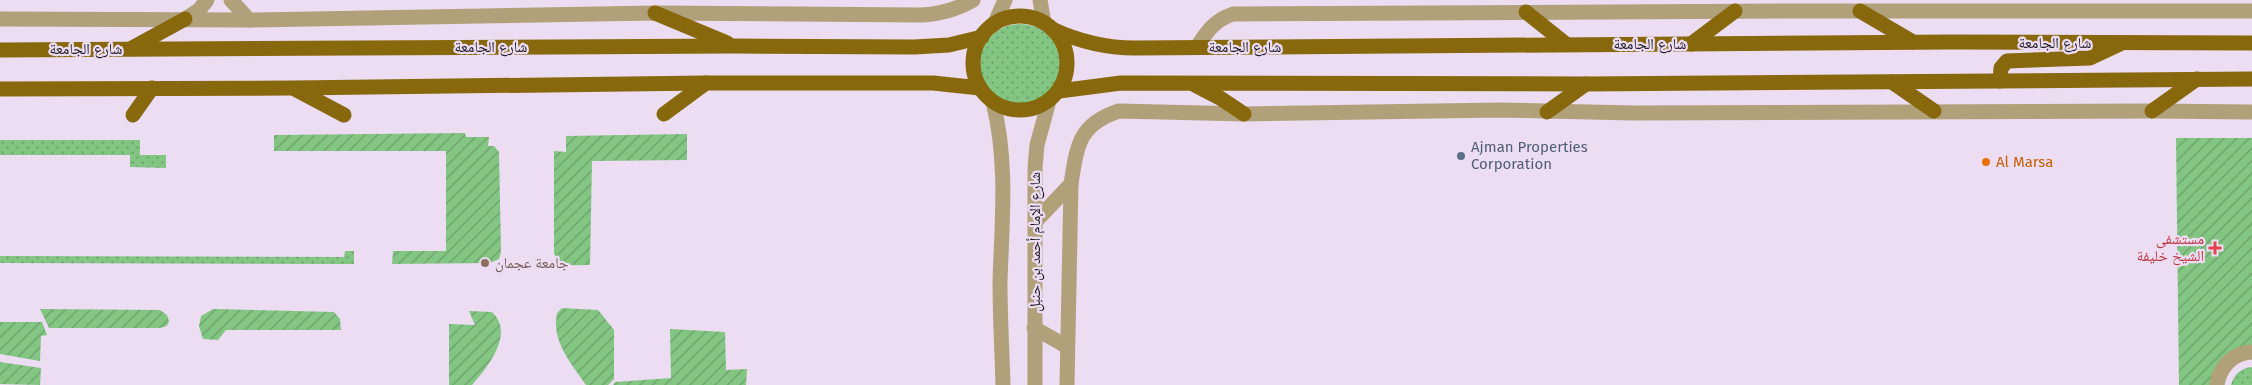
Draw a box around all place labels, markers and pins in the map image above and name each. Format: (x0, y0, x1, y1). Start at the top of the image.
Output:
place label: Ajman Properties Corporation (1471, 138, 1588, 173)
marker: Ajman Properties Corporation (1455, 150, 1467, 162)
place label: Al Marsa (1996, 153, 2053, 171)
marker: Al Marsa (1980, 156, 1992, 168)
place label: مستشفى الشيخ خليفة (2137, 230, 2204, 266)
marker: مستشفى الشيخ خليفة (2208, 241, 2222, 255)
place label: جامعة عجمان (495, 254, 569, 273)
marker: جامعة عجمان (479, 257, 491, 269)

